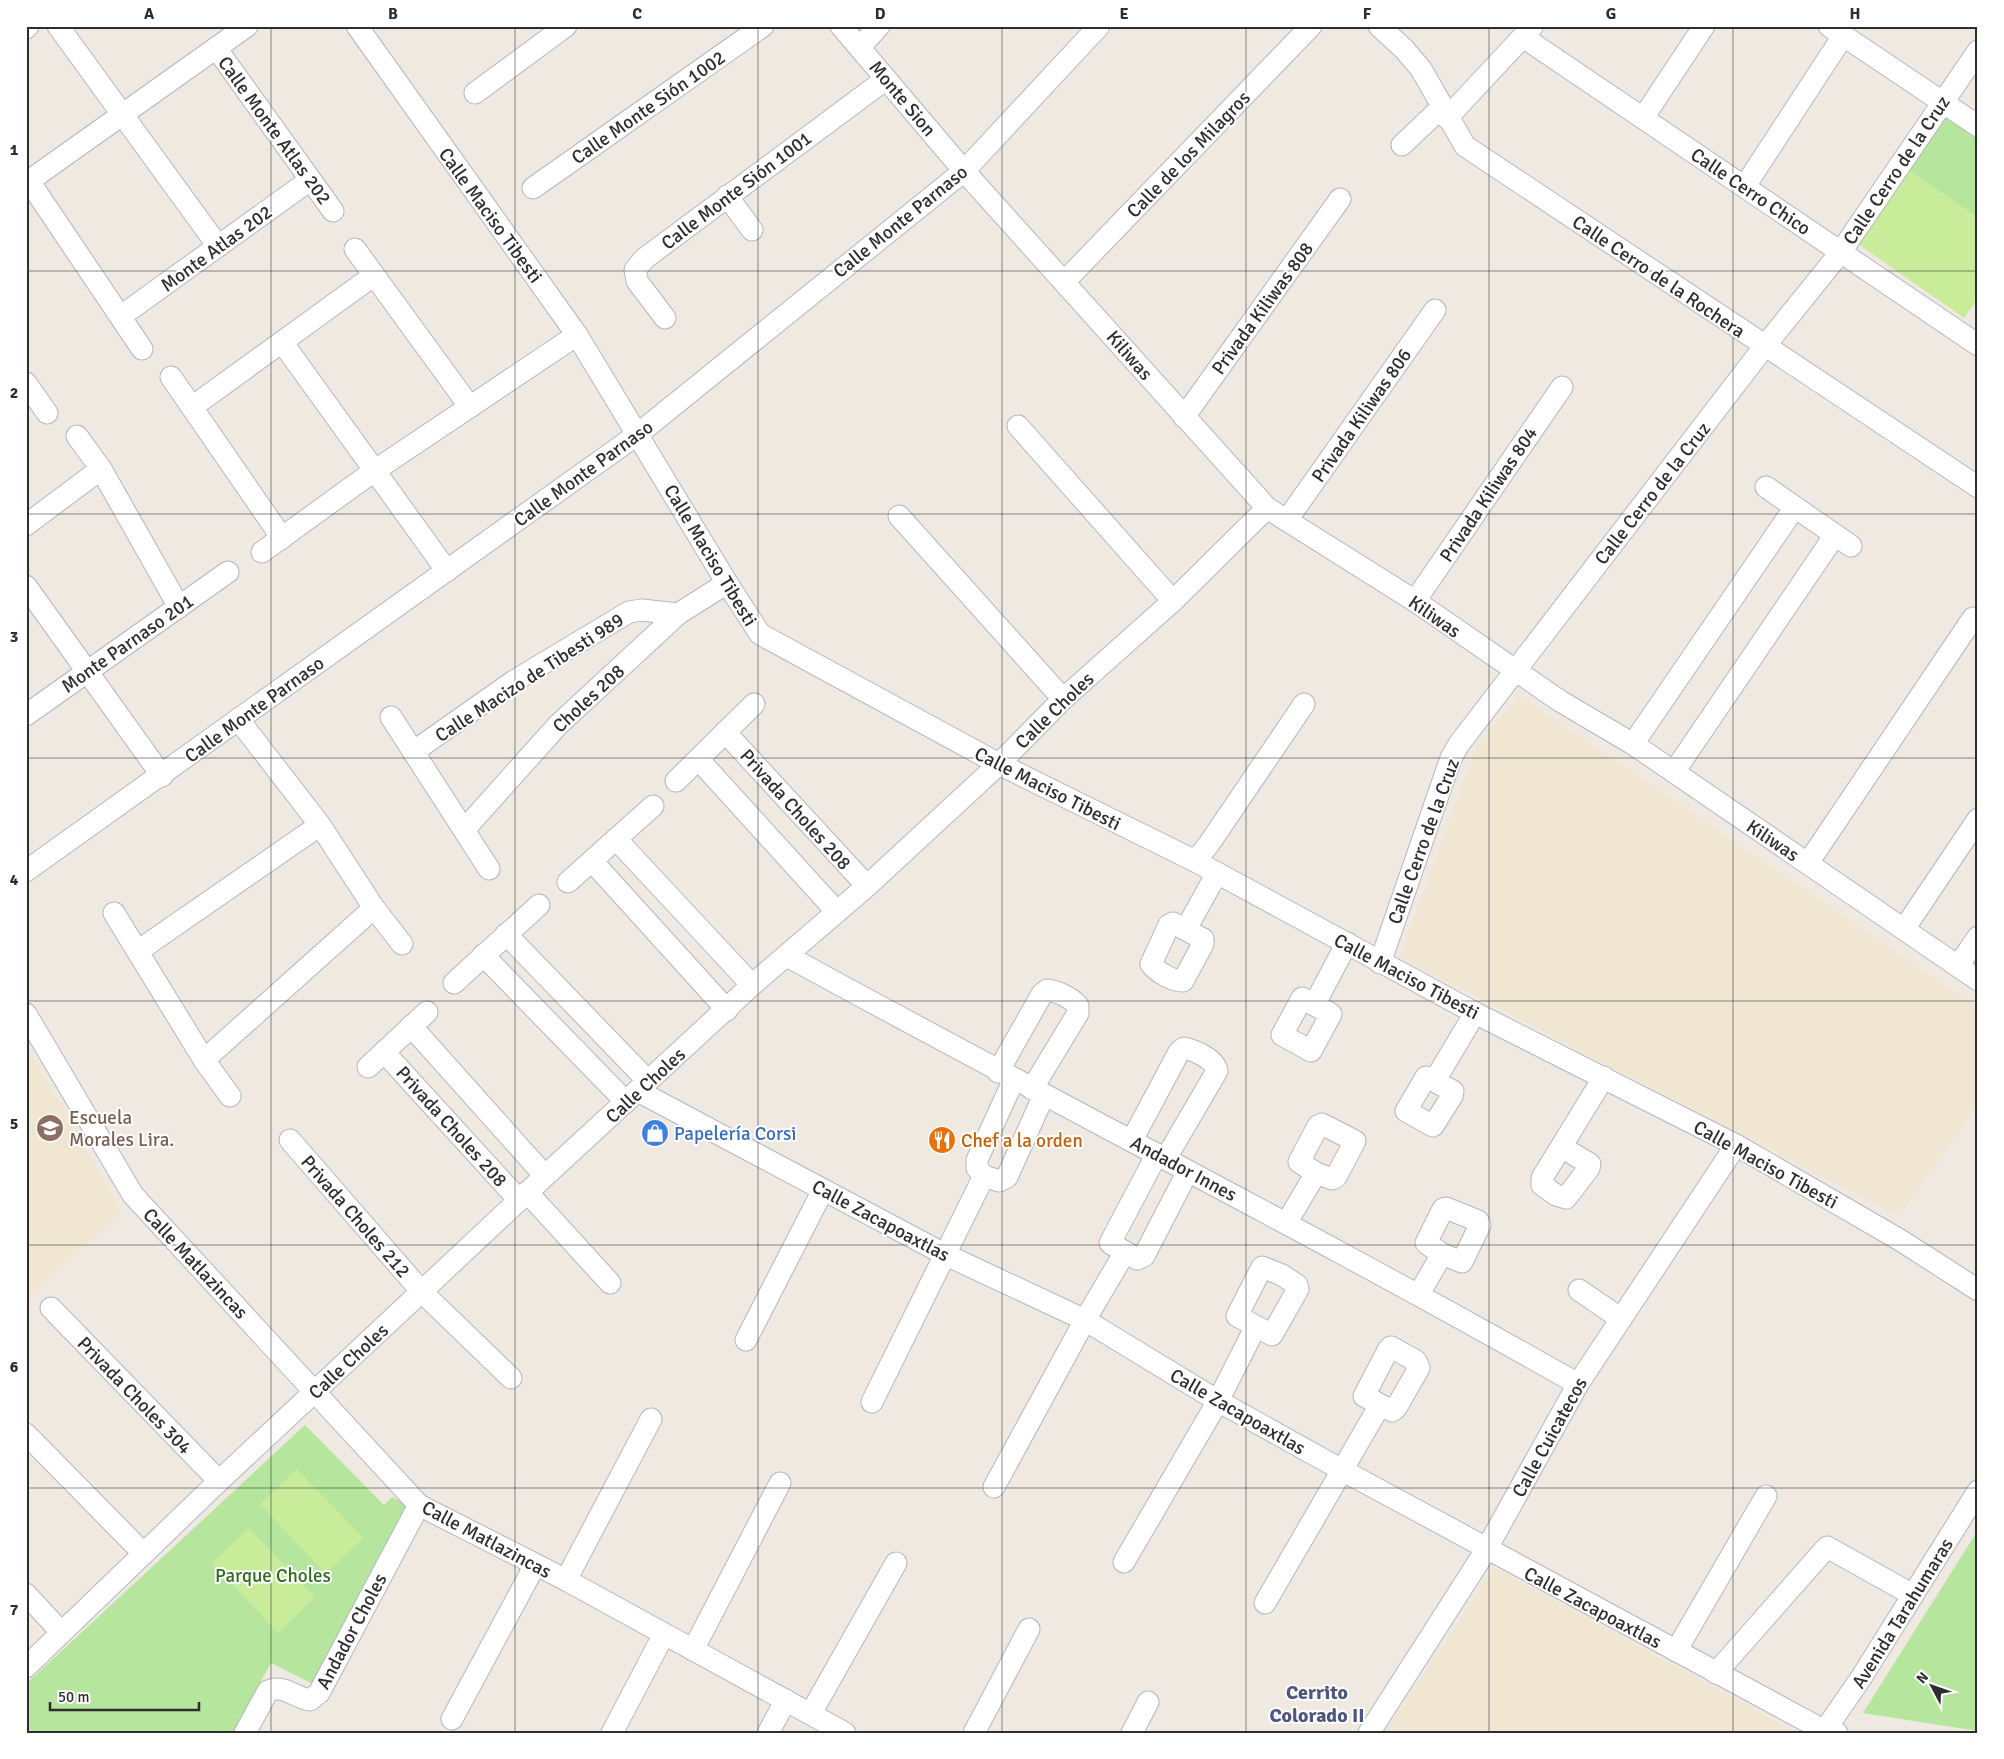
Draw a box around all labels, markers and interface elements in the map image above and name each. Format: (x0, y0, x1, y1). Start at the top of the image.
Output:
text: A (144, 4, 155, 24)
text: B (388, 4, 398, 24)
text: C (632, 4, 642, 24)
text: D (875, 4, 886, 24)
text: E (1119, 4, 1129, 24)
text: F (1363, 4, 1372, 24)
text: G (1606, 4, 1616, 24)
text: H (1850, 4, 1860, 24)
street label: Calle Monte Sión 1002 (567, 46, 730, 170)
street label: Calle Monte Atlas 202 (212, 52, 336, 209)
street label: Monte Sion (864, 56, 941, 141)
street label: Calle de los Milagros (1122, 86, 1256, 223)
street label: Calle Cerro de la Cruz (1838, 92, 1956, 250)
street label: Calle Monte Sión 1001 (657, 126, 817, 255)
text: 1 (10, 140, 19, 160)
street label: Calle Maciso Tibesti (433, 143, 547, 288)
street label: Calle Cerro Chico (1686, 143, 1815, 241)
street label: Calle Monte Parnaso (828, 160, 973, 283)
street label: Monte Atlas 202 (156, 200, 277, 297)
street label: Calle Cerro de la Rochera (1567, 210, 1749, 344)
street label: Privada Kiliwas 808 (1207, 238, 1319, 380)
street label: Kiliwas (1101, 326, 1157, 386)
street label: Privada Kiliwas 806 (1307, 344, 1417, 487)
text: 2 (10, 383, 18, 403)
street label: Calle Monte Parnaso (509, 415, 658, 532)
street label: Calle Cerro de la Cruz (1590, 417, 1716, 570)
street label: Privada Kiliwas 804 (1435, 422, 1543, 567)
street label: Calle Maciso Tibesti (658, 480, 762, 631)
street label: Monte Parnaso 201 (57, 589, 198, 698)
street label: Kiliwas (1404, 590, 1465, 643)
street label: Calle Macizo de Tibesti 989 (431, 608, 628, 748)
text: 3 (10, 627, 18, 647)
street label: Calle Monte Parnaso (180, 651, 329, 768)
street label: Choles 208 (548, 659, 630, 738)
street label: Calle Choles (1010, 667, 1099, 754)
street label: Calle Maciso Tibesti (970, 742, 1125, 836)
street label: Privada Choles 208 (735, 744, 856, 875)
street label: Calle Cerro de la Cruz (1383, 755, 1465, 927)
street label: Kiliwas (1742, 815, 1803, 867)
text: 4 (10, 870, 19, 890)
street label: Calle Maciso Tibesti (1330, 928, 1483, 1025)
street label: Calle Choles (601, 1043, 691, 1129)
street label: Privada Choles 208 (391, 1061, 512, 1192)
place label: Escuela Morales Lira. (69, 1106, 174, 1152)
school or university icon: Escuela Morales Lira. (35, 1113, 65, 1143)
text: 5 (10, 1114, 18, 1134)
street label: Calle Maciso Tibesti (1689, 1115, 1842, 1214)
shop icon: Papelería Corsi (640, 1118, 670, 1148)
place label: Papelería Corsi (674, 1122, 796, 1146)
restaurant icon: Chef a la orden (927, 1125, 957, 1155)
place label: Chef a la orden (961, 1129, 1083, 1153)
street label: Andador Innes (1126, 1131, 1241, 1207)
street label: Privada Choles 212 (295, 1150, 415, 1283)
street label: Calle Zacapoaxtlas (808, 1174, 954, 1267)
street label: Calle Matlazincas (138, 1203, 253, 1324)
street label: Calle Choles (304, 1319, 394, 1405)
street label: Privada Choles 304 (72, 1332, 197, 1460)
text: 6 (10, 1357, 19, 1377)
street label: Calle Zacapoaxtlas (1165, 1363, 1310, 1460)
street label: Calle Cuicatecos (1507, 1373, 1593, 1502)
street label: Calle Matlazincas (418, 1496, 555, 1584)
street label: Avenida Tarahumaras (1847, 1534, 1959, 1693)
street label: Calle Zacapoaxtlas (1520, 1561, 1666, 1654)
park label: Parque Choles (215, 1564, 331, 1588)
street label: Andador Choles (311, 1569, 392, 1693)
text: 7 (10, 1600, 19, 1620)
north arrow (1906, 1662, 1956, 1712)
text: N (1913, 1669, 1932, 1687)
scale bar (50, 1679, 199, 1711)
district label: Cerrito Colorado II (1269, 1680, 1365, 1728)
text: 50 m (58, 1688, 89, 1706)

